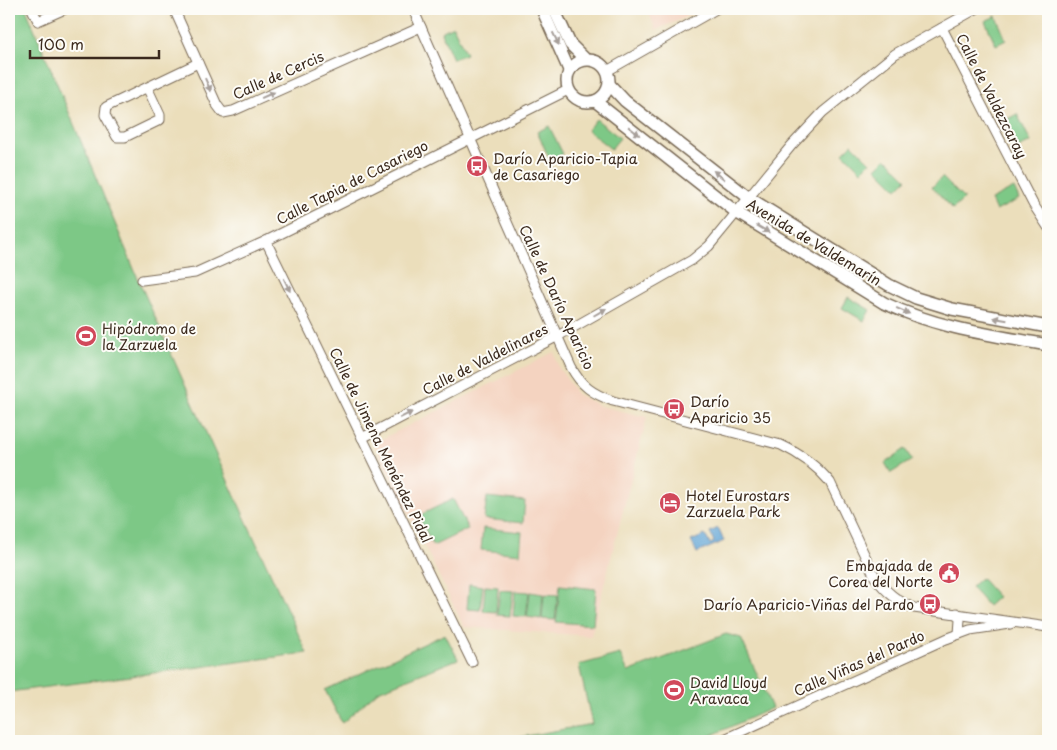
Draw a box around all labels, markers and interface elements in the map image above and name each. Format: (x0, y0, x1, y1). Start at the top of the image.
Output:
scale bar (30, 28, 159, 60)
street label: Calle de Valdezcaray (951, 30, 1033, 162)
text: 100 m (38, 32, 84, 55)
one-way arrow (552, 32, 560, 46)
street label: Calle de Cercis (229, 46, 327, 104)
one-way arrow (204, 78, 212, 92)
one-way arrow (261, 91, 275, 99)
one-way arrow (627, 125, 640, 136)
street label: Calle Tapia de Casariego (272, 135, 432, 229)
place label: Darío Aparicio-Tapia de Casariego (493, 148, 638, 185)
bus stop icon: Darío Aparicio-Tapia de Casariego (465, 154, 489, 178)
one-way arrow (712, 169, 725, 180)
street label: Avenida de Valdemarín (743, 193, 885, 291)
street label: Calle de Darío Aparicio (514, 221, 600, 373)
one-way arrow (756, 225, 769, 234)
one-way arrow (283, 277, 291, 292)
one-way arrow (594, 308, 607, 317)
one-way arrow (896, 308, 910, 316)
one-way arrow (992, 315, 1008, 323)
place label: Hipódromo de la Zarzuela (102, 318, 196, 355)
street label: Calle de Valdelinares (418, 318, 552, 400)
sports icon: Hipódromo de la Zarzuela (74, 324, 98, 348)
street label: Calle de Jimena Menéndez Pidal (324, 344, 438, 546)
place label: Darío Aparicio 35 (690, 391, 771, 428)
bus stop icon: Darío Aparicio 35 (662, 397, 686, 421)
one-way arrow (398, 411, 413, 419)
place label: Hotel Eurostars Zarzuela Park (686, 485, 790, 522)
hotel icon: Hotel Eurostars Zarzuela Park (658, 491, 682, 515)
place label: Embajada de Corea del Norte (828, 555, 933, 592)
public building icon: Embajada de Corea del Norte (937, 561, 961, 585)
bus stop icon: Darío Aparicio-Viñas del Pardo (918, 592, 942, 616)
place label: Darío Aparicio-Viñas del Pardo (703, 594, 914, 615)
street label: Calle Viñas del Pardo (790, 625, 928, 701)
place label: David Lloyd Aravaca (690, 672, 767, 709)
sports icon: David Lloyd Aravaca (662, 678, 686, 702)

